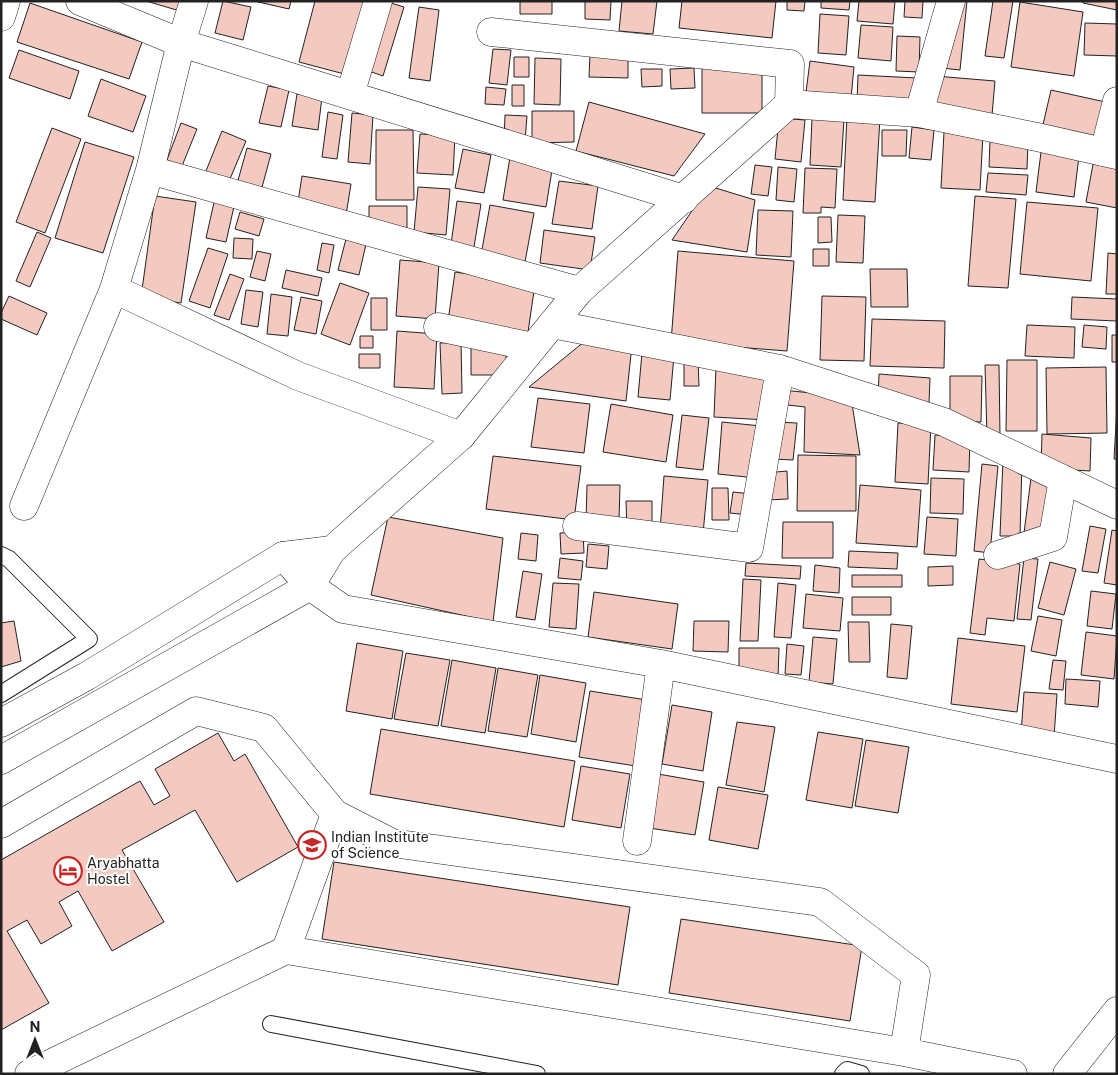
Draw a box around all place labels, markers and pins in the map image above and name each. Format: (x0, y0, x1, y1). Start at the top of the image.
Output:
place label: Indian Institute of Science (331, 829, 429, 861)
school or university icon: Indian Institute of Science (297, 830, 327, 860)
place label: Aryabhatta Hostel (87, 855, 159, 887)
hotel icon: Aryabhatta Hostel (53, 856, 83, 886)

